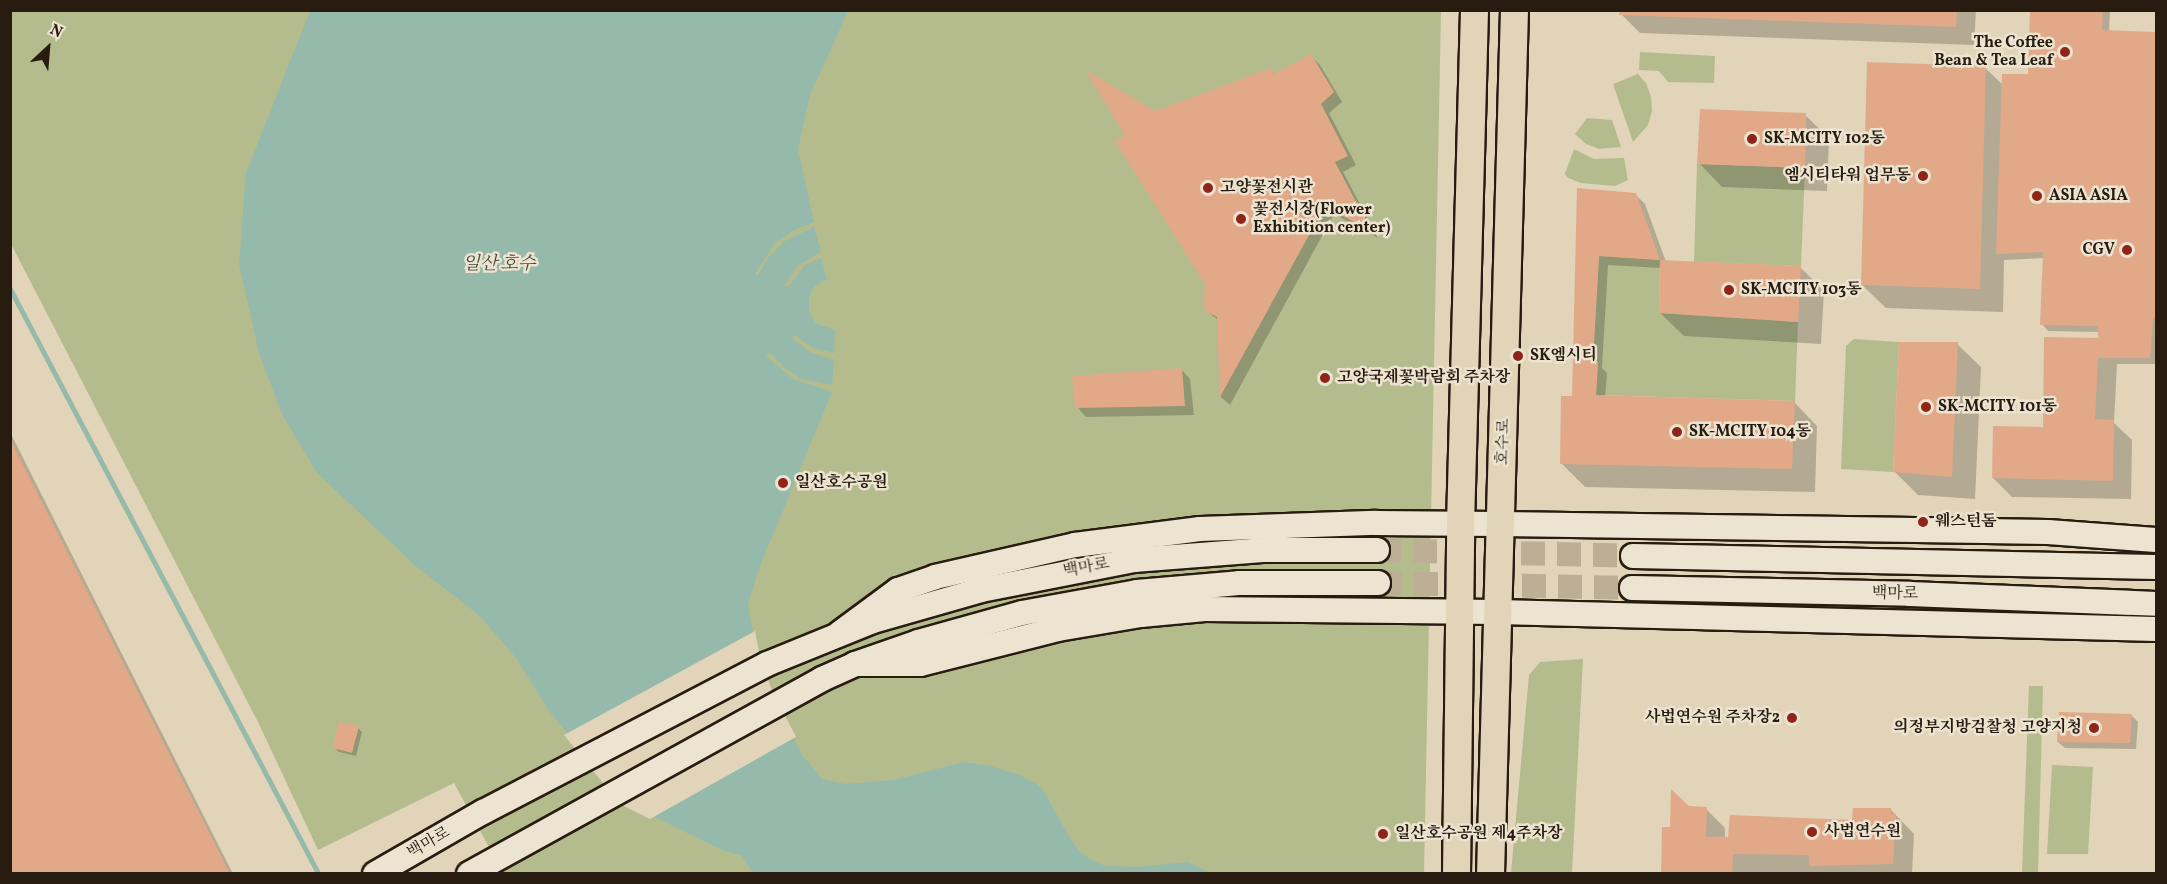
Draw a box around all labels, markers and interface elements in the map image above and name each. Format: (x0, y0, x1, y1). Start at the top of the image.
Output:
north arrow (18, 18, 78, 78)
text: N (46, 19, 66, 44)
place label: The Coffee Bean & Tea Leaf (1934, 33, 2053, 71)
marker: The Coffee Bean & Tea Leaf (2058, 45, 2072, 59)
place label: SK-MCITY 102동 (1764, 129, 1885, 149)
marker: SK-MCITY 102동 (1745, 132, 1759, 146)
place label: 엠시티타워 업무동 (1784, 166, 1911, 186)
marker: 엠시티타워 업무동 (1916, 169, 1930, 183)
place label: 고양꽃전시관 (1220, 178, 1313, 198)
marker: 고양꽃전시관 (1201, 181, 1215, 195)
place label: ASIA ASIA (2049, 186, 2128, 206)
marker: ASIA ASIA (2030, 189, 2044, 203)
place label: 꽃전시장(Flower Exhibition center) (1253, 200, 1390, 238)
marker: 꽃전시장(Flower Exhibition center) (1234, 212, 1248, 226)
place label: CGV (2082, 240, 2115, 260)
marker: CGV (2120, 243, 2134, 257)
water label: 일산 호수 (463, 254, 535, 276)
place label: SK-MCITY 103동 (1741, 280, 1862, 300)
marker: SK-MCITY 103동 (1722, 283, 1736, 297)
place label: SK엠시티 (1530, 346, 1597, 366)
marker: SK엠시티 (1511, 349, 1525, 363)
place label: 고양국제꽃박람회 주차장 (1337, 368, 1510, 388)
marker: 고양국제꽃박람회 주차장 (1318, 371, 1332, 385)
place label: SK-MCITY 101동 (1938, 397, 2057, 417)
marker: SK-MCITY 101동 (1919, 400, 1933, 414)
street label: 호수로 (1494, 418, 1514, 466)
place label: SK-MCITY 104동 (1689, 422, 1811, 442)
marker: SK-MCITY 104동 (1670, 425, 1684, 439)
place label: 일산호수공원 (795, 473, 888, 493)
marker: 일산호수공원 (776, 476, 790, 490)
place label: 웨스턴돔 (1935, 512, 1997, 532)
marker: 웨스턴돔 (1916, 515, 1930, 529)
street label: 백마로 (1062, 555, 1110, 581)
street label: 백마로 (1872, 584, 1918, 604)
place label: 사법연수원 주차장2 (1645, 708, 1780, 728)
marker: 사법연수원 주차장2 (1785, 711, 1799, 725)
place label: 의정부지방검찰청 고양지청 (1893, 718, 2082, 738)
marker: 의정부지방검찰청 고양지청 (2087, 721, 2101, 735)
place label: 사법연수원 (1824, 822, 1901, 842)
street label: 백마로 (404, 823, 454, 863)
place label: 일산호수공원 제4주차장 (1395, 824, 1562, 844)
marker: 사법연수원 (1805, 825, 1819, 839)
marker: 일산호수공원 제4주차장 (1376, 827, 1390, 841)

